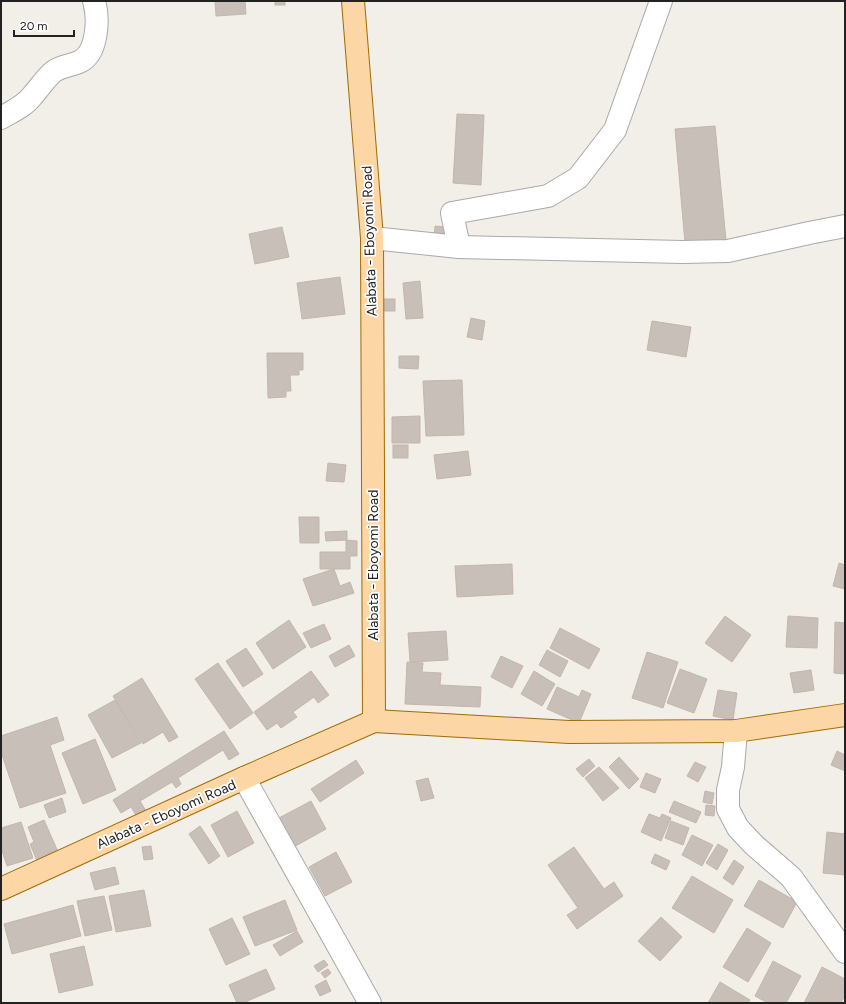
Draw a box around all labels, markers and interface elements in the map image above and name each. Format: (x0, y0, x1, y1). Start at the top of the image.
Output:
scale bar (14, 12, 74, 38)
text: 20 m (20, 19, 48, 33)
street label: Alabata - Eboyomi Road (358, 165, 381, 317)
street label: Alabata - Eboyomi Road (365, 490, 382, 640)
street label: Alabata - Eboyomi Road (94, 776, 239, 853)

